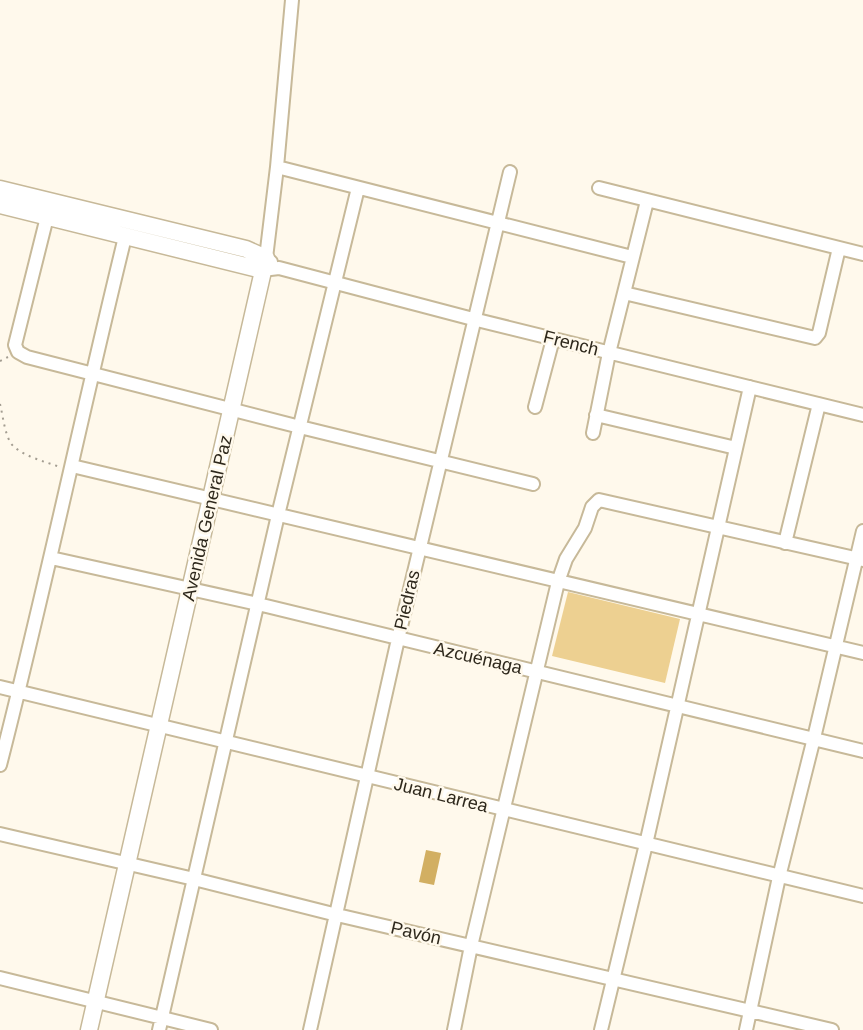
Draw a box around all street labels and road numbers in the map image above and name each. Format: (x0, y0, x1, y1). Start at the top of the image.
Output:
street label: French (541, 327, 601, 359)
street label: Avenida General Paz (178, 433, 236, 603)
street label: Piedras (390, 568, 424, 632)
street label: Azcuénaga (432, 638, 525, 678)
street label: Juan Larrea (392, 774, 491, 817)
street label: Pavón (389, 918, 443, 948)

